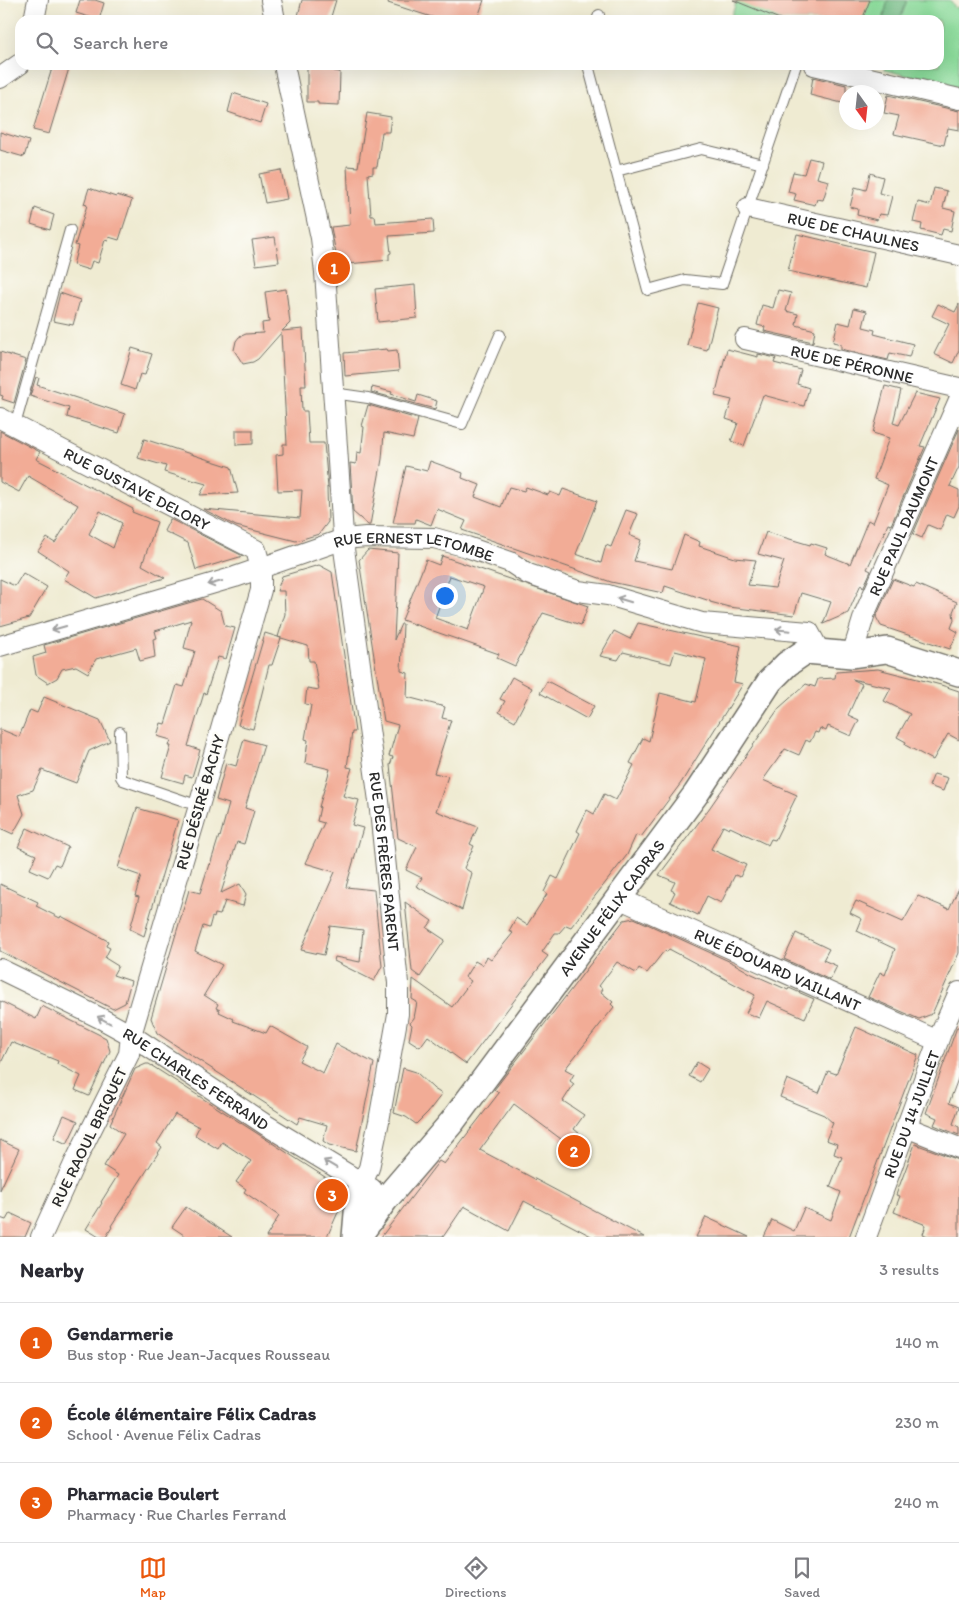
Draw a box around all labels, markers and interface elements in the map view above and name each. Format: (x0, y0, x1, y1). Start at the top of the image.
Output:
search box (15, 15, 944, 70)
icon: search (33, 29, 61, 57)
text: Search here (73, 31, 168, 54)
north arrow (839, 85, 884, 130)
street label: RUE DE CHAULNES (786, 208, 921, 255)
pin: 1 (318, 249, 350, 287)
street label: RUE DE PÉRONNE (789, 340, 916, 387)
street label: RUE GUSTAVE DELORY (61, 443, 213, 534)
street label: RUE PAUL DAUMONT (864, 453, 942, 599)
street label: RUE ERNEST LETOMBE (331, 528, 496, 565)
one-way arrow (207, 579, 223, 588)
your location (432, 583, 458, 609)
one-way arrow (616, 595, 632, 605)
one-way arrow (51, 624, 67, 634)
one-way arrow (775, 626, 791, 635)
street label: RUE DÉSIRÉ BACHY (172, 732, 228, 872)
street label: RUE DES FRÈRES PARENT (366, 770, 404, 952)
street label: AVENUE FÉLIX CADRAS (555, 836, 668, 979)
street label: RUE ÉDOUARD VAILLANT (692, 924, 864, 1015)
one-way arrow (97, 1015, 112, 1025)
street label: RUE CHARLES FERRAND (120, 1023, 273, 1134)
street label: RUE DU 14 JUILLET (879, 1048, 943, 1180)
street label: RUE RAOUL BRIQUET (47, 1064, 131, 1210)
pin: 2 (558, 1132, 590, 1170)
one-way arrow (323, 1158, 337, 1168)
pin: 3 (316, 1176, 348, 1214)
text: Nearby (20, 1257, 84, 1282)
text: 3 results (879, 1260, 939, 1279)
text: Gendarmerie (67, 1322, 173, 1345)
text: 1 (32, 1333, 40, 1352)
text: 140 m (895, 1333, 939, 1352)
text: Bus stop · Rue Jean-Jacques Rousseau (67, 1345, 330, 1364)
text: École élémentaire Félix Cadras (67, 1402, 316, 1425)
text: 2 (32, 1413, 40, 1432)
text: 230 m (895, 1413, 939, 1432)
text: School · Avenue Félix Cadras (67, 1425, 261, 1444)
text: Pharmacie Boulert (67, 1482, 219, 1505)
text: 3 (32, 1493, 40, 1512)
text: 240 m (894, 1493, 939, 1512)
text: Pharmacy · Rue Charles Ferrand (67, 1505, 286, 1524)
tab: Map (139, 1554, 167, 1601)
tab: Directions (445, 1554, 506, 1601)
tab: Saved (784, 1554, 820, 1601)

